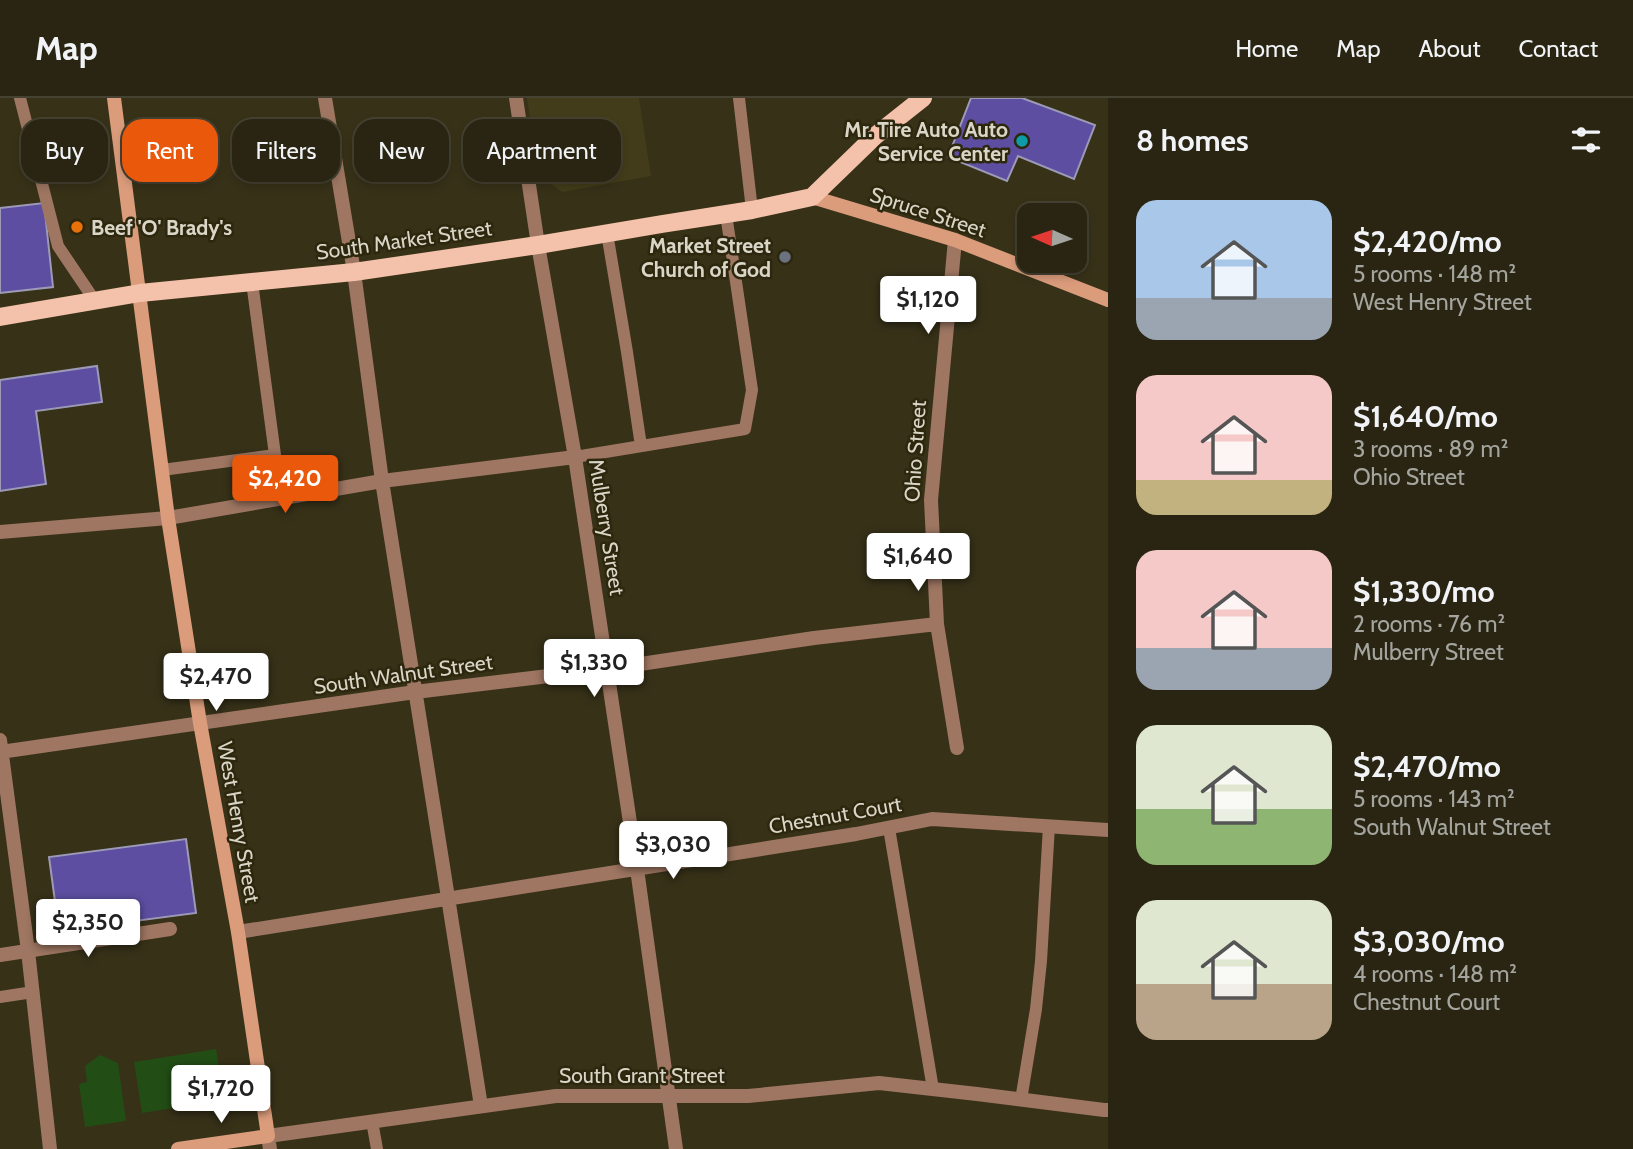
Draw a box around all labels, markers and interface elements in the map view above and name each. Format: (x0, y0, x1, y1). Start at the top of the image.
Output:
text: Map (35, 28, 98, 68)
text: Home (1235, 34, 1298, 63)
text: Map (1336, 34, 1381, 63)
text: About (1419, 34, 1481, 63)
text: Contact (1519, 34, 1598, 63)
place label: Mr. Tire Auto Auto Service Center (844, 117, 1008, 166)
chip: Buy (21, 119, 108, 182)
chip: Rent (122, 119, 218, 182)
chip: Filters (232, 119, 340, 182)
chip: New (354, 119, 449, 182)
chip: Apartment (463, 119, 621, 182)
icon: filters (1567, 121, 1605, 159)
text: 8 homes (1136, 122, 1249, 159)
marker: Mr. Tire Auto Auto Service Center (1014, 133, 1030, 149)
street label: Spruce Street (867, 182, 989, 242)
north arrow (1017, 203, 1087, 273)
map controls (1017, 203, 1087, 273)
place label: Beef 'O' Brady's (91, 215, 232, 240)
street label: South Market Street (315, 215, 493, 265)
marker: Beef 'O' Brady's (69, 219, 85, 235)
text: $2,420/mo (1353, 223, 1502, 260)
icon: home (1192, 228, 1276, 312)
place label: Market Street Church of God (641, 233, 771, 282)
marker: Market Street Church of God (777, 249, 793, 265)
text: 5 rooms · 148 m² (1353, 260, 1516, 288)
pin: $1,120 (871, 276, 985, 336)
text: $1,120 (896, 285, 960, 313)
text: West Henry Street (1353, 288, 1532, 316)
text: $1,640/mo (1353, 398, 1498, 435)
street label: Ohio Street (899, 399, 931, 503)
icon: home (1192, 403, 1276, 487)
text: 3 rooms · 89 m² (1353, 435, 1508, 463)
pin: $2,420 (228, 456, 342, 515)
street label: Mulberry Street (584, 457, 630, 597)
text: Ohio Street (1353, 463, 1465, 491)
text: $2,420 (248, 464, 322, 492)
pin: $1,640 (861, 533, 975, 593)
text: $1,640 (883, 542, 953, 570)
text: $1,330/mo (1353, 573, 1495, 610)
icon: home (1192, 578, 1276, 662)
text: 2 rooms · 76 m² (1353, 610, 1505, 638)
text: Mulberry Street (1353, 638, 1504, 666)
pin: $1,330 (537, 640, 651, 699)
text: $1,330 (560, 648, 628, 676)
street label: South Walnut Street (312, 649, 494, 699)
pin: $2,470 (159, 654, 273, 713)
text: $2,470 (180, 662, 252, 690)
street label: West Henry Street (213, 739, 265, 905)
text: $2,470/mo (1353, 748, 1501, 785)
icon: home (1192, 753, 1276, 837)
text: 5 rooms · 143 m² (1353, 785, 1515, 813)
street label: Chestnut Court (767, 791, 903, 839)
text: South Walnut Street (1353, 813, 1551, 841)
pin: $3,030 (616, 822, 730, 881)
text: $3,030 (635, 830, 711, 858)
pin: $2,350 (31, 900, 145, 959)
text: $2,350 (52, 908, 124, 936)
text: $3,030/mo (1353, 923, 1505, 960)
icon: home (1192, 928, 1276, 1012)
text: 4 rooms · 148 m² (1353, 960, 1517, 988)
text: Chestnut Court (1353, 988, 1500, 1016)
street label: South Grant Street (559, 1063, 725, 1088)
pin: $1,720 (164, 1066, 278, 1125)
text: $1,720 (187, 1074, 255, 1102)

